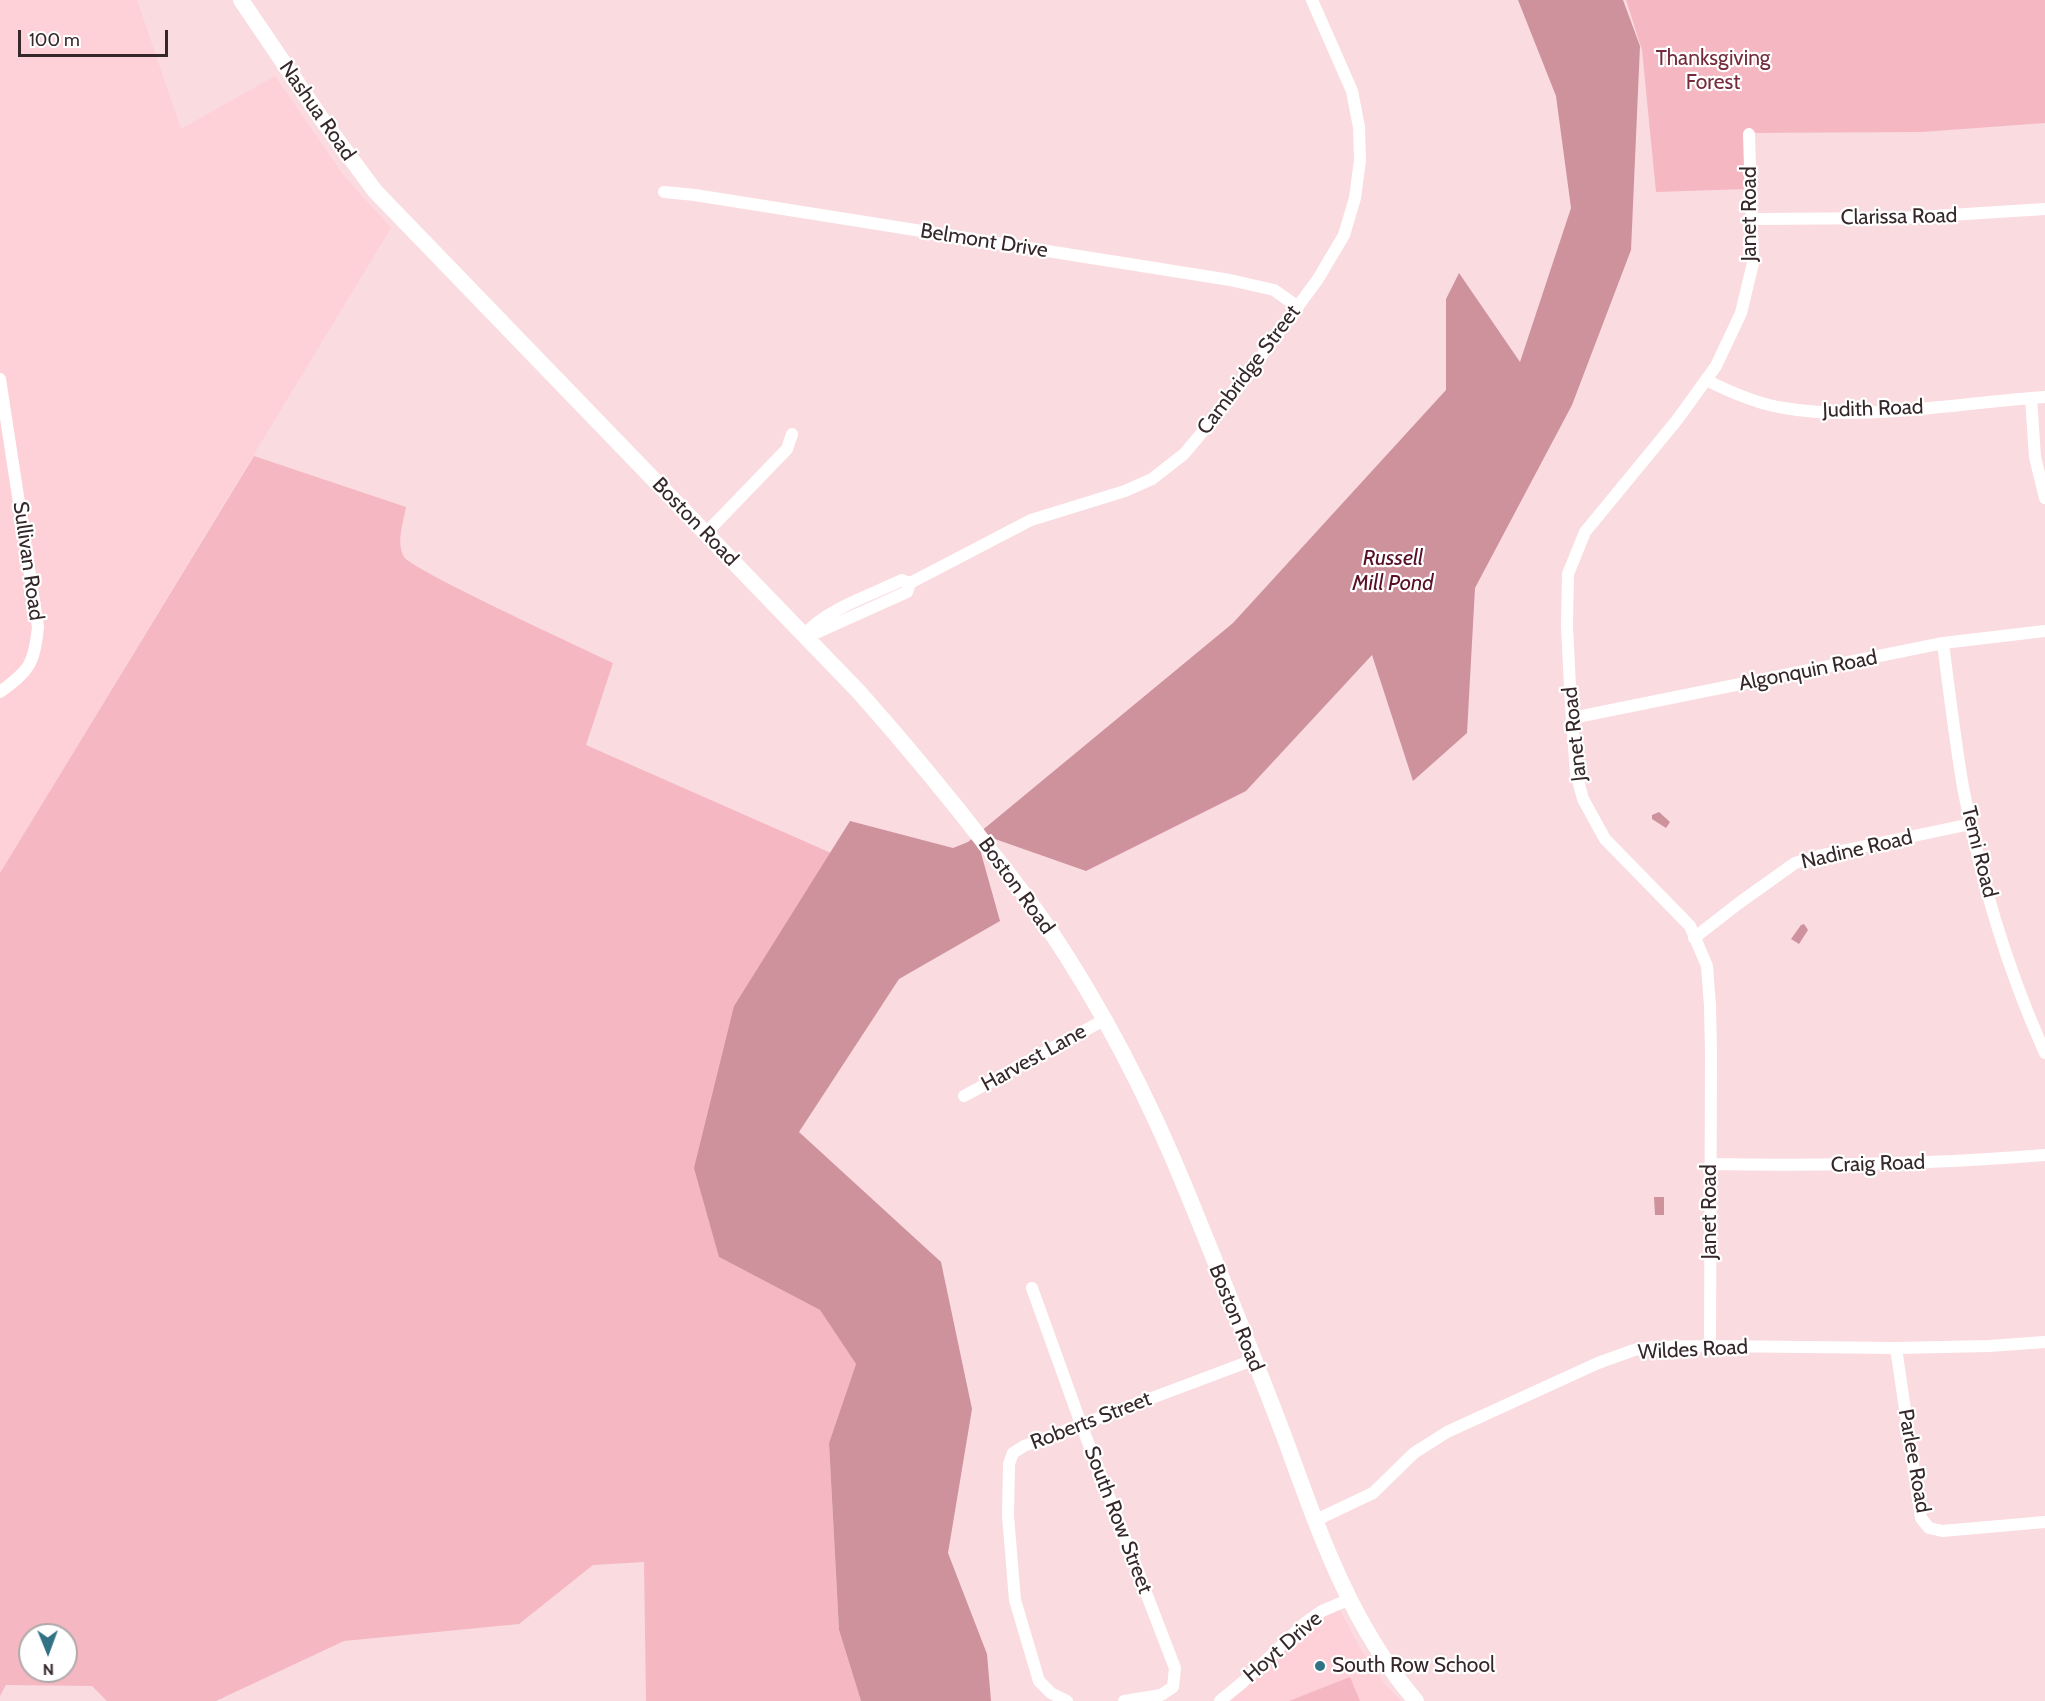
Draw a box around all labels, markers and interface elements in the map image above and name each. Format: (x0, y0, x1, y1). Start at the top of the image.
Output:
scale bar (21, 18, 171, 56)
text: 100 m (29, 29, 80, 51)
park label: Thanksgiving Forest (1656, 46, 1770, 96)
street label: Nashua Road (273, 56, 361, 166)
street label: Janet Road (1737, 166, 1763, 262)
street label: Clarissa Road (1840, 203, 1958, 231)
street label: Belmont Drive (918, 218, 1050, 264)
street label: Cambridge Street (1192, 300, 1306, 440)
street label: Judith Road (1822, 395, 1924, 423)
street label: Boston Road (647, 472, 743, 572)
street label: Sullivan Road (7, 500, 49, 622)
water label: Russell Mill Pond (1352, 546, 1434, 598)
street label: Algonquin Road (1737, 645, 1879, 697)
street label: Janet Road (1558, 685, 1592, 783)
street label: Temi Road (1955, 804, 2003, 900)
street label: Nadine Road (1799, 825, 1915, 875)
street label: Boston Road (972, 833, 1060, 939)
street label: Harvest Lane (977, 1019, 1091, 1097)
street label: Craig Road (1830, 1150, 1926, 1178)
street label: Janet Road (1697, 1164, 1723, 1260)
street label: Boston Road (1203, 1261, 1269, 1375)
street label: Wildes Road (1637, 1335, 1749, 1365)
street label: Roberts Street (1027, 1386, 1155, 1456)
street label: Parlee Road (1892, 1407, 1936, 1515)
street label: South Row Street (1078, 1443, 1158, 1597)
street label: Hoyt Drive (1239, 1606, 1327, 1688)
north arrow (18, 1623, 78, 1683)
place label: South Row School (1332, 1653, 1495, 1679)
marker: South Row School (1313, 1659, 1327, 1673)
text: N (42, 1660, 54, 1679)

